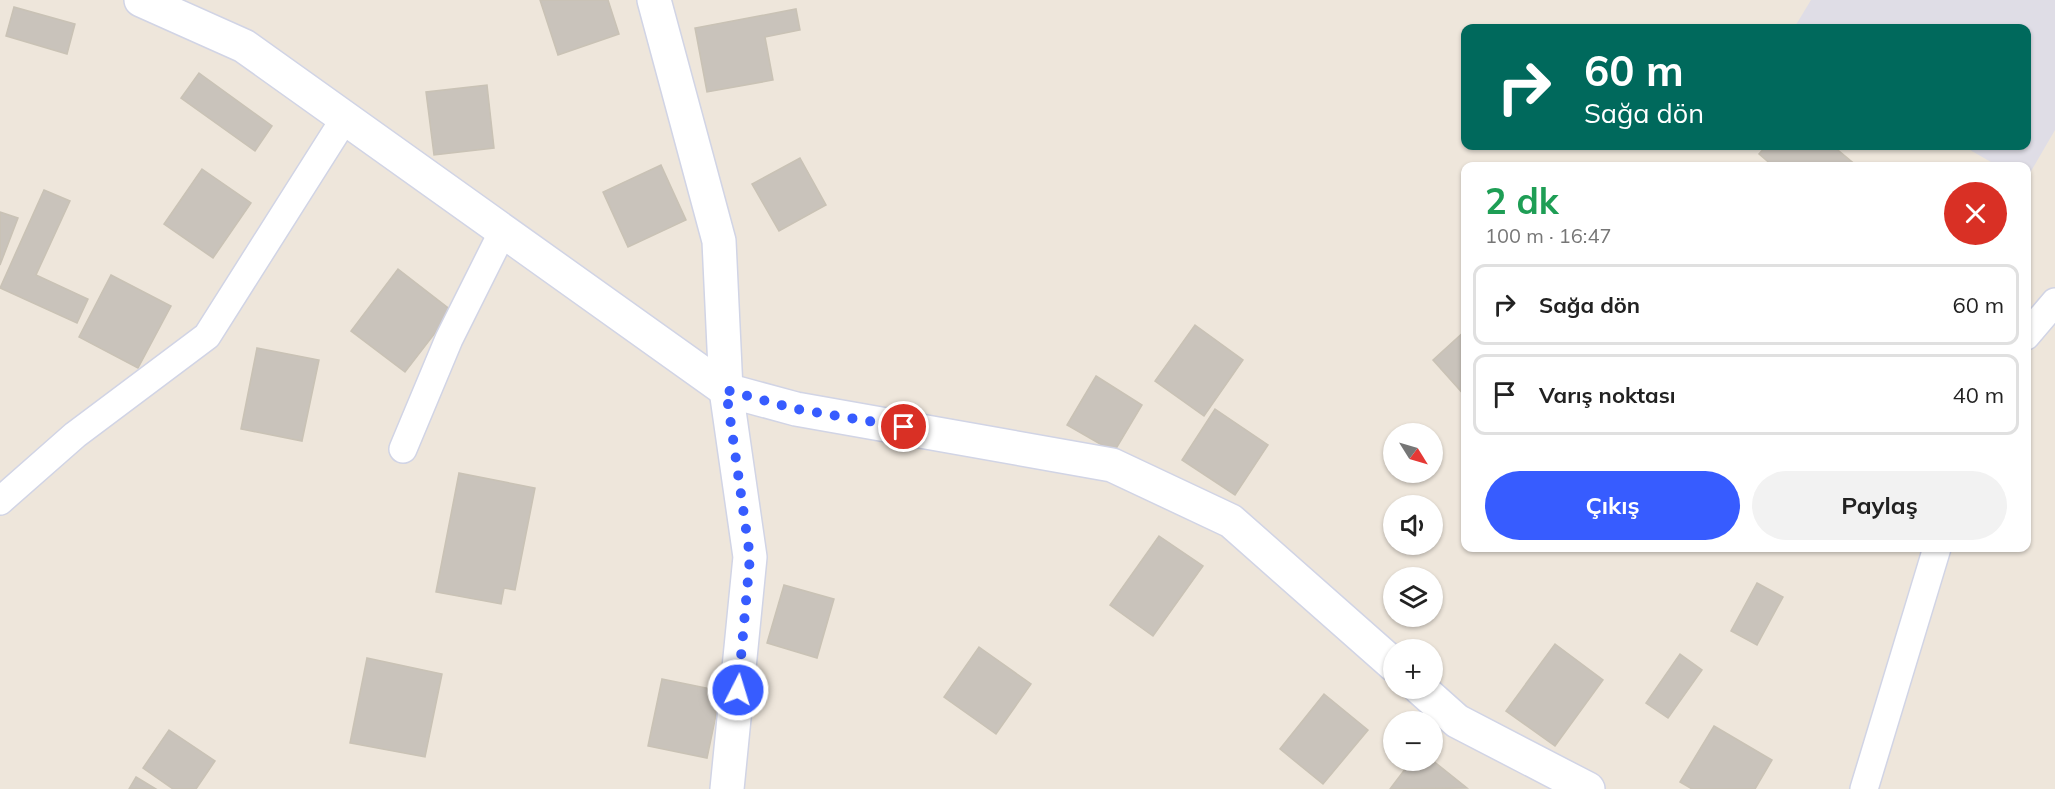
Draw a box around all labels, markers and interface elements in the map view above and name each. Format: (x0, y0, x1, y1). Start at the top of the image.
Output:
text: 60 m (1584, 44, 1684, 97)
icon: right (1485, 48, 1563, 126)
text: Sağa dön (1584, 96, 1704, 130)
text: 2 dk (1485, 178, 1559, 223)
button: close (1944, 182, 2007, 245)
text: 100 m · 16:47 (1485, 223, 1611, 248)
icon: right (1488, 288, 1521, 321)
text: Sağa dön (1539, 291, 1640, 319)
text: 60 m (1953, 291, 2004, 319)
icon: arrive (1488, 378, 1521, 411)
text: Varış noktası (1539, 381, 1675, 409)
text: 40 m (1953, 381, 2004, 409)
pin (878, 401, 929, 452)
icon: arrive (887, 410, 920, 443)
north arrow (1383, 423, 1443, 483)
map controls (1383, 423, 1443, 771)
button: Çıkış (1485, 471, 1740, 540)
button: Paylaş (1752, 471, 2007, 540)
button: sound (1383, 495, 1443, 555)
button: layers (1383, 567, 1443, 627)
button: + (1383, 639, 1443, 699)
position arrow (706, 658, 770, 722)
button: − (1383, 711, 1443, 771)

